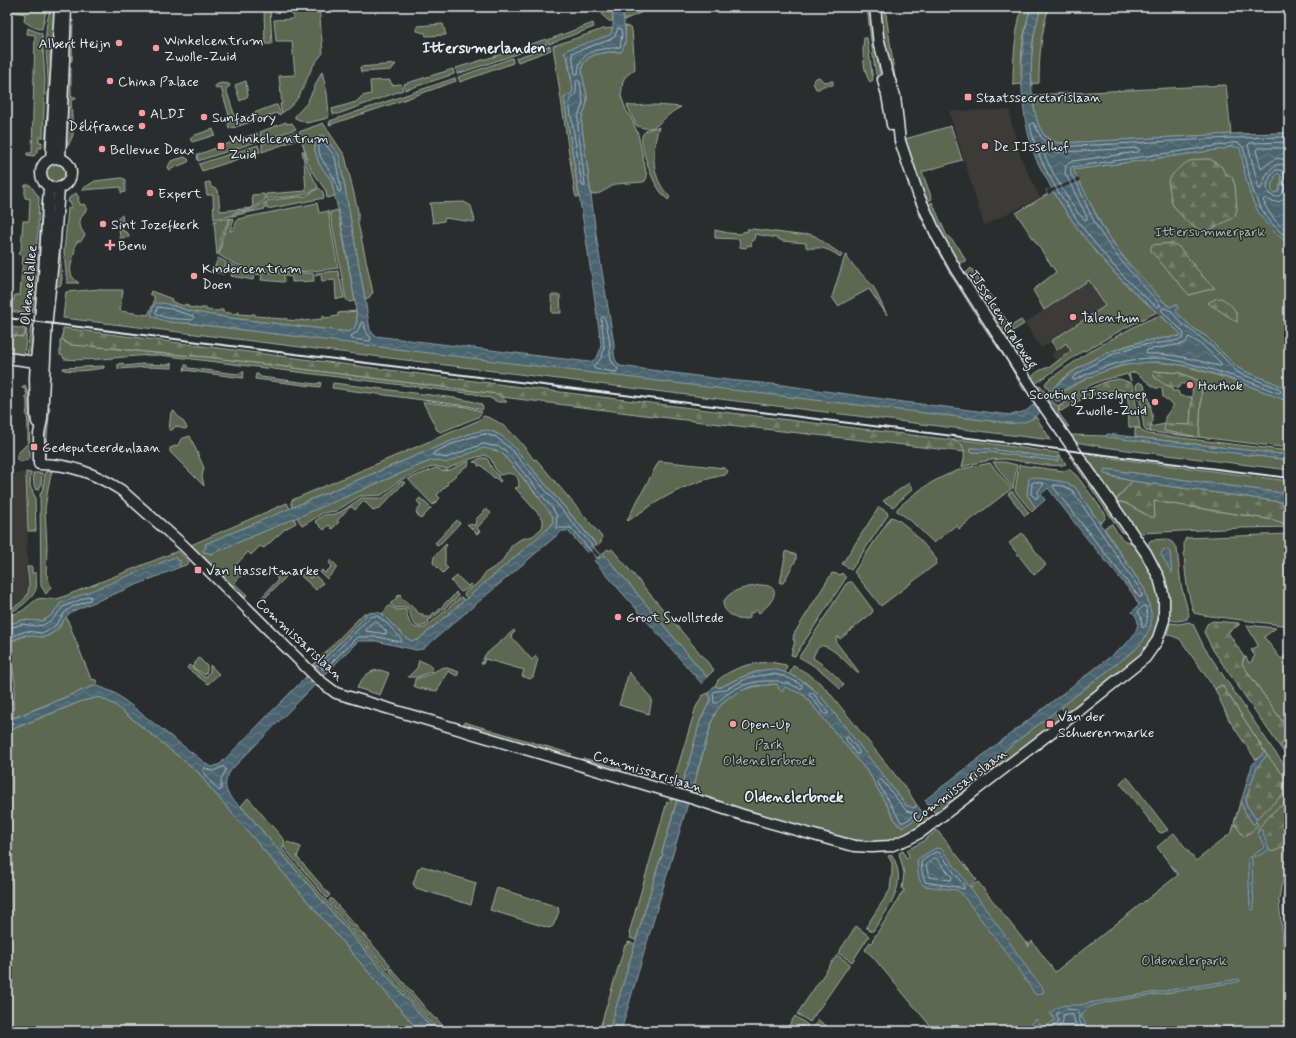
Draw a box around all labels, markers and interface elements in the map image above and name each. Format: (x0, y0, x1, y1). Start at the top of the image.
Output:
place label: Winkelcentrum Zwolle-Zuid (164, 32, 264, 66)
place label: Albert Heijn (38, 35, 111, 53)
marker: Albert Heijn (114, 38, 124, 48)
district label: Ittersumerlanden (422, 39, 546, 59)
marker: Winkelcentrum Zwolle-Zuid (151, 43, 161, 53)
place label: China Palace (118, 73, 199, 91)
marker: China Palace (105, 76, 115, 86)
place label: Staatssecretarislaan (976, 89, 1101, 107)
marker: Staatssecretarislaan (963, 92, 973, 102)
place label: ALDI (150, 105, 185, 123)
marker: ALDI (137, 108, 147, 118)
place label: Sunfactory (212, 109, 276, 127)
marker: Sunfactory (199, 112, 209, 122)
place label: Délifrance (68, 118, 134, 136)
marker: Délifrance (137, 121, 147, 131)
place label: Winkelcentrum Zuid (229, 130, 329, 164)
place label: De IJsselhof (993, 138, 1069, 156)
place label: Bellevue Deux (110, 141, 194, 159)
marker: Winkelcentrum Zuid (216, 141, 226, 151)
marker: De IJsselhof (980, 141, 990, 151)
marker: Bellevue Deux (97, 144, 107, 154)
place label: Expert (158, 185, 202, 203)
marker: Expert (145, 188, 155, 198)
place label: Sint Jozefkerk (111, 216, 199, 234)
marker: Sint Jozefkerk (98, 219, 108, 229)
park label: Ittersummerpark (1155, 223, 1265, 241)
place label: Benu (118, 237, 147, 255)
marker: Benu (105, 240, 115, 250)
street label: Oldeneelallee (17, 244, 41, 326)
place label: Kindercentrum Doen (202, 260, 302, 294)
street label: IJsselcentraleweg (963, 267, 1042, 373)
marker: Kindercentrum Doen (189, 271, 199, 281)
place label: Talentum (1081, 309, 1140, 327)
marker: Talentum (1068, 312, 1078, 322)
place label: Houthok (1198, 377, 1243, 395)
marker: Houthok (1185, 380, 1195, 390)
place label: Scouting IJsselgroep Zwolle-Zuid (1029, 386, 1147, 420)
marker: Scouting IJsselgroep Zwolle-Zuid (1150, 397, 1160, 407)
place label: Gedeputeerdenlaan (42, 439, 161, 457)
marker: Gedeputeerdenlaan (29, 442, 39, 452)
place label: Van Hasseltmarke (206, 562, 319, 580)
marker: Van Hasseltmarke (193, 565, 203, 575)
street label: Commissarislaan (252, 594, 347, 685)
place label: Groot Swollstede (626, 609, 724, 627)
marker: Groot Swollstede (613, 612, 623, 622)
place label: Van der Schuerenmarke (1058, 708, 1154, 742)
place label: Open-Up (741, 716, 791, 734)
marker: Open-Up (728, 719, 738, 729)
marker: Van der Schuerenmarke (1045, 719, 1055, 729)
park label: Park Oldenelerbroek (723, 736, 815, 770)
street label: Commissarislaan (909, 744, 1010, 827)
street label: Commissarislaan (591, 747, 705, 797)
district label: Oldenelerbroek (744, 788, 844, 808)
park label: Oldenelerpark (1141, 952, 1227, 970)

